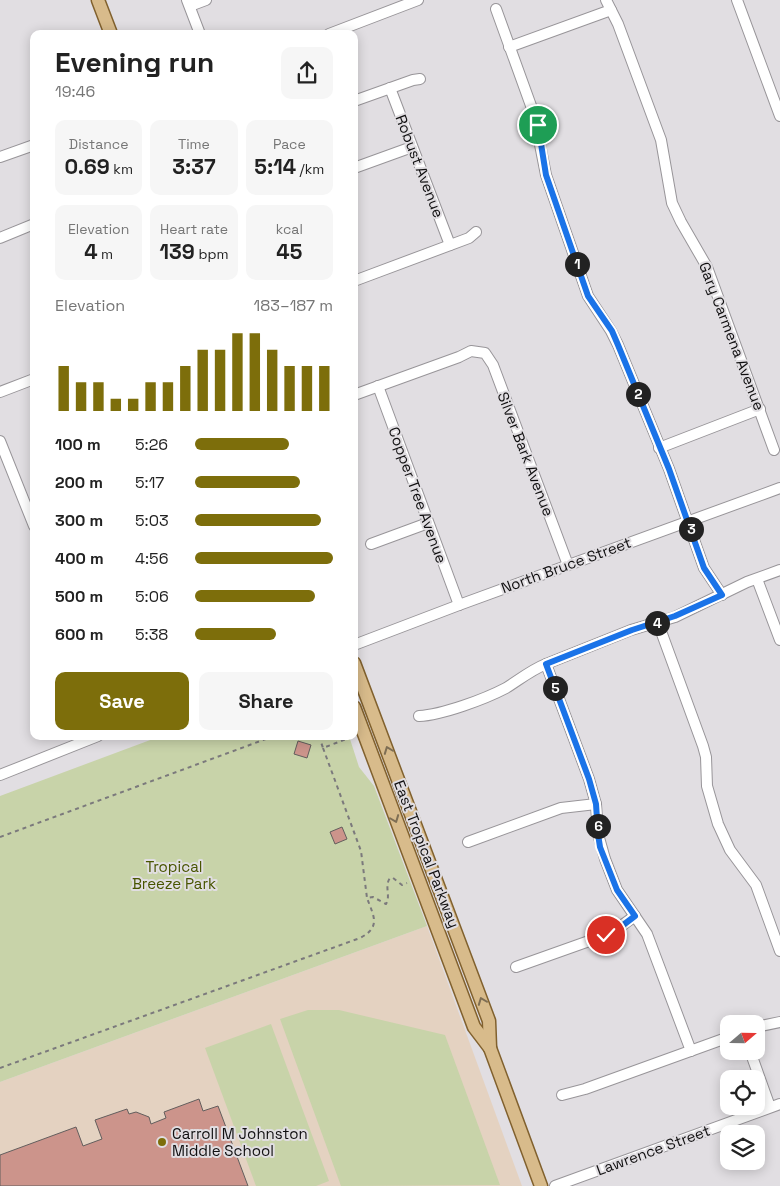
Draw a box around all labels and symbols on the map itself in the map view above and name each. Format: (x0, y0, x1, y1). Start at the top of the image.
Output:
pin (517, 104, 559, 146)
street label: Robust Avenue (392, 112, 448, 220)
pin: 1 (564, 252, 590, 276)
street label: Gary Carmena Avenue (695, 259, 769, 413)
pin: 2 (626, 382, 650, 406)
street label: Silver Bark Avenue (494, 389, 558, 519)
street label: Copper Tree Avenue (385, 424, 452, 566)
pin: 3 (678, 516, 704, 542)
street label: North Bruce Street (498, 533, 634, 597)
pin: 4 (644, 610, 670, 636)
pin: 5 (542, 676, 568, 700)
one-way arrow (384, 746, 394, 755)
street label: East Tropical Parkway (390, 777, 464, 931)
one-way arrow (389, 814, 399, 822)
pin: 6 (586, 814, 610, 838)
park label: Tropical Breeze Park (132, 857, 216, 893)
pin (585, 914, 627, 956)
one-way arrow (477, 997, 487, 1005)
north arrow (720, 1015, 765, 1060)
street label: Lawrence Street (594, 1121, 713, 1179)
place label: Carroll M Johnston Middle School (172, 1124, 308, 1160)
marker: Carroll M Johnston Middle School (156, 1136, 168, 1148)

